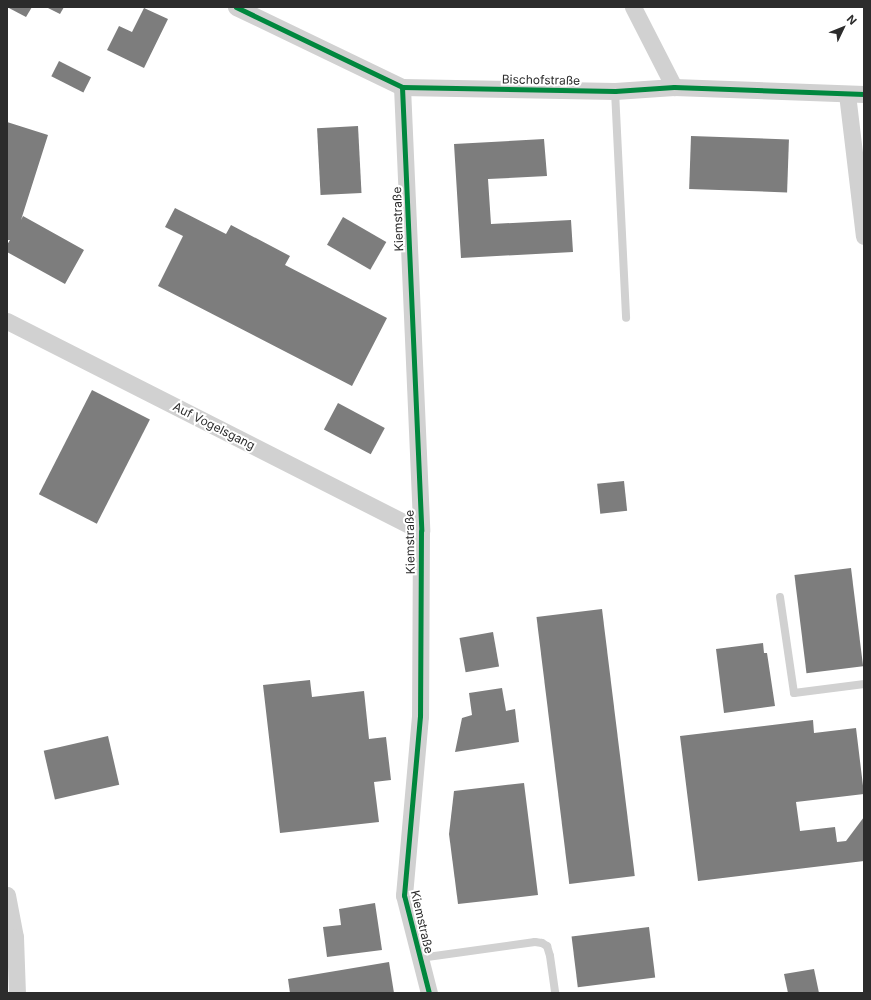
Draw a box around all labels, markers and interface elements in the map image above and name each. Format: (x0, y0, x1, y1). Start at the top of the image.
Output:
north arrow (823, 8, 863, 48)
text: N (844, 12, 860, 28)
street label: Bischofstraße (502, 72, 580, 88)
street label: Kiemstraße (390, 186, 406, 252)
street label: Auf Vogelsgang (171, 399, 257, 453)
street label: Kiemstraße (402, 510, 418, 574)
street label: Kiemstraße (408, 889, 436, 955)

